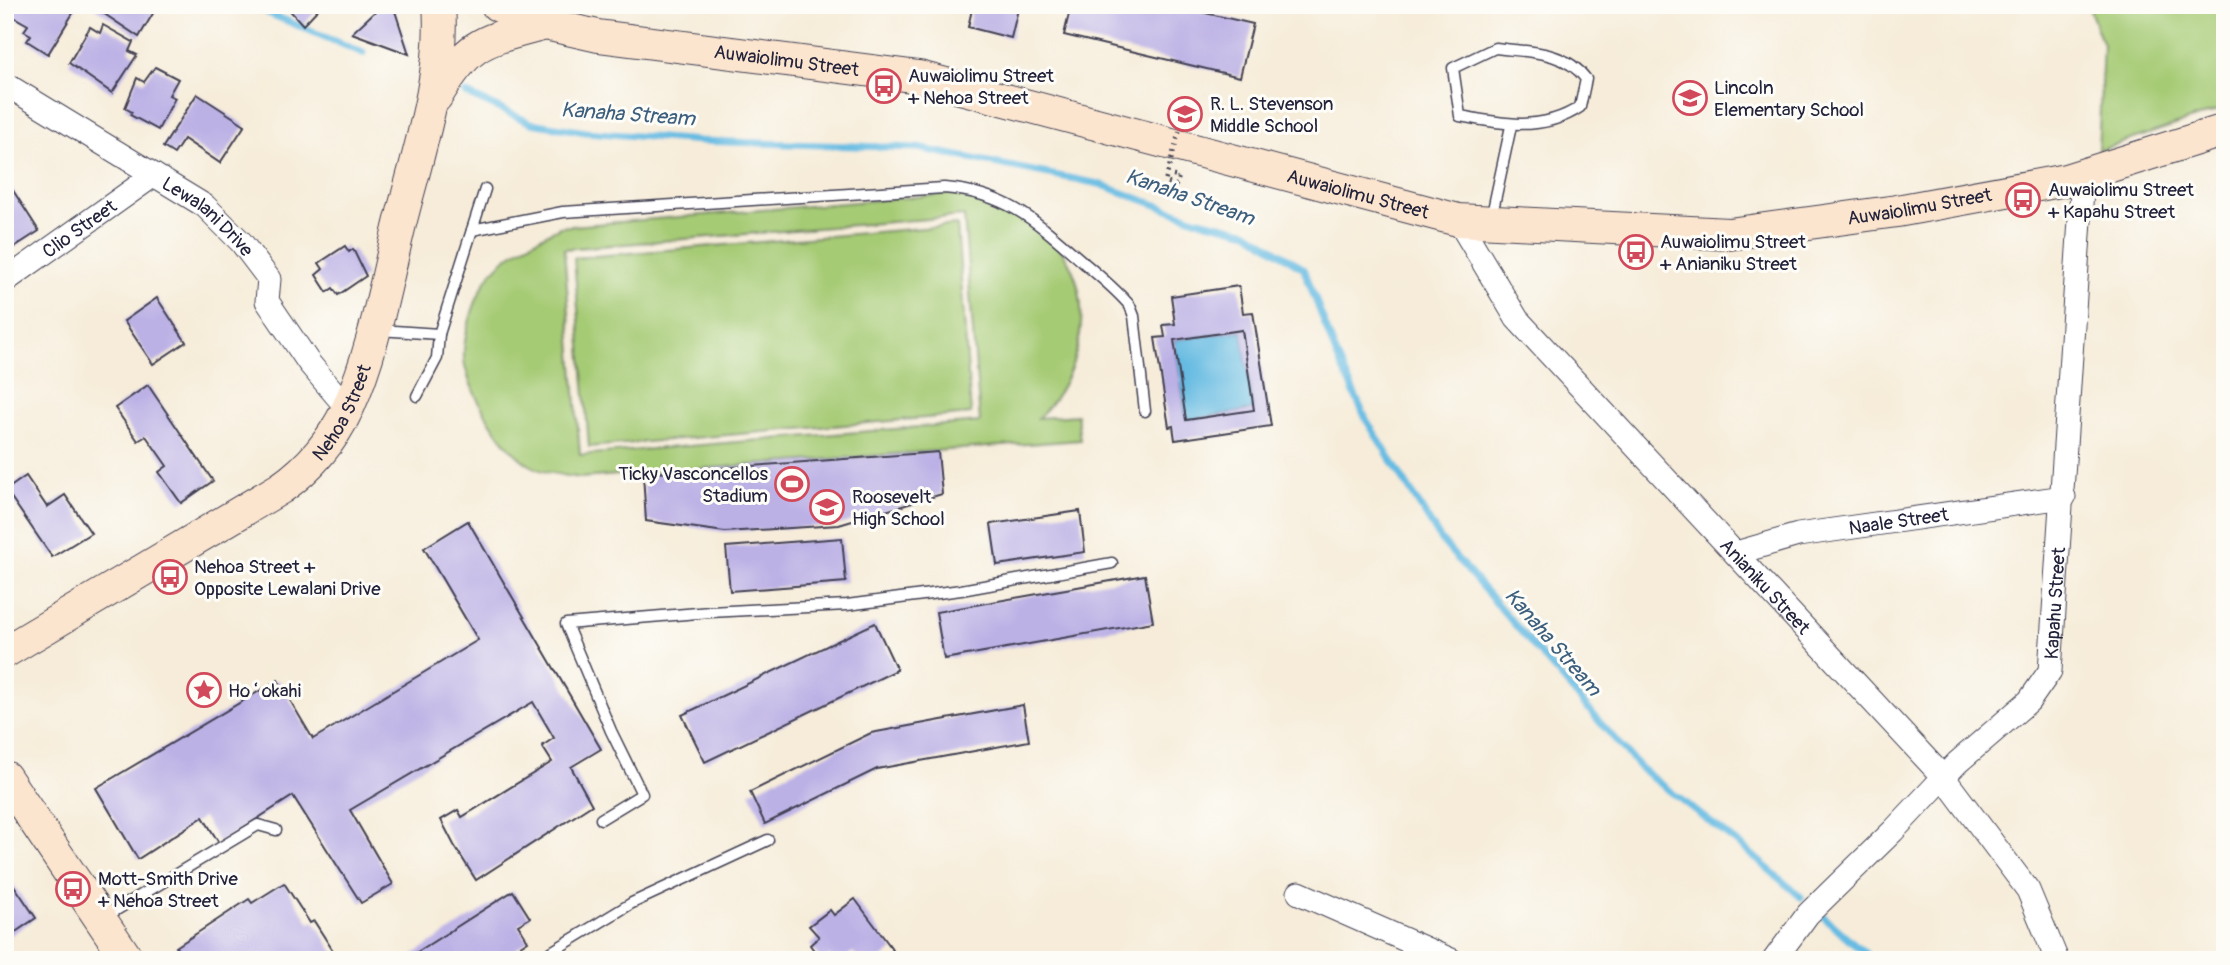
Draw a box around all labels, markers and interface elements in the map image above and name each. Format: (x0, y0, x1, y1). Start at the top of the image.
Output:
street label: Auwaiolimu Street (712, 40, 861, 82)
place label: Auwaiolimu Street + Nehoa Street (907, 64, 1054, 110)
bus stop icon: Auwaiolimu Street + Nehoa Street (865, 67, 903, 105)
place label: Lincoln Elementary School (1714, 76, 1864, 122)
school or university icon: Lincoln Elementary School (1671, 79, 1709, 117)
place label: R. L. Stevenson Middle School (1210, 92, 1334, 138)
school or university icon: R. L. Stevenson Middle School (1166, 95, 1204, 133)
water label: Kanaha Stream (560, 96, 697, 133)
water label: Kanaha Stream (1122, 163, 1259, 233)
street label: Auwaiolimu Street (1284, 164, 1432, 225)
street label: Lewalani Drive (157, 172, 259, 262)
place label: Auwaiolimu Street + Kapahu Street (2047, 178, 2194, 224)
bus stop icon: Auwaiolimu Street + Kapahu Street (2004, 181, 2042, 219)
street label: Auwaiolimu Street (1846, 183, 1994, 231)
street label: Clio Street (38, 194, 122, 264)
place label: Auwaiolimu Street + Anianiku Street (1659, 230, 1806, 276)
bus stop icon: Auwaiolimu Street + Anianiku Street (1617, 233, 1655, 271)
street label: Nehoa Street (307, 361, 377, 466)
place label: Ticky Vasconcellos Stadium (618, 462, 768, 508)
sports icon: Ticky Vasconcellos Stadium (773, 465, 811, 503)
place label: Roosevelt High School (852, 485, 945, 531)
school or university icon: Roosevelt High School (808, 488, 846, 526)
street label: Naale Street (1847, 503, 1950, 541)
street label: Anianiku Street (1714, 534, 1815, 640)
street label: Kapahu Street (2040, 546, 2071, 660)
place label: Nehoa Street + Opposite Lewalani Drive (194, 555, 381, 601)
bus stop icon: Nehoa Street + Opposite Lewalani Drive (151, 558, 189, 596)
water label: Kanaha Stream (1498, 583, 1608, 703)
place icon: Hoʻokahi (185, 671, 223, 709)
place label: Hoʻokahi (228, 679, 301, 703)
place label: Mott-Smith Drive + Nehoa Street (97, 867, 239, 913)
bus stop icon: Mott-Smith Drive + Nehoa Street (54, 870, 92, 908)

